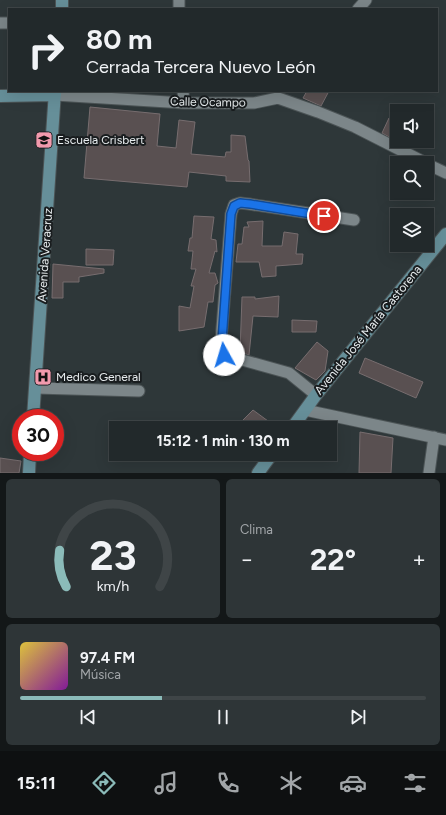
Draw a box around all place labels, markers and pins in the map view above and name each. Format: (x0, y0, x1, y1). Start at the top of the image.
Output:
school or university icon: Escuela Crisbert (34, 130, 54, 150)
place label: Escuela Crisbert (57, 133, 145, 147)
pin (307, 199, 341, 233)
hospital icon: Medico General (33, 367, 53, 387)
place label: Medico General (56, 370, 141, 384)

